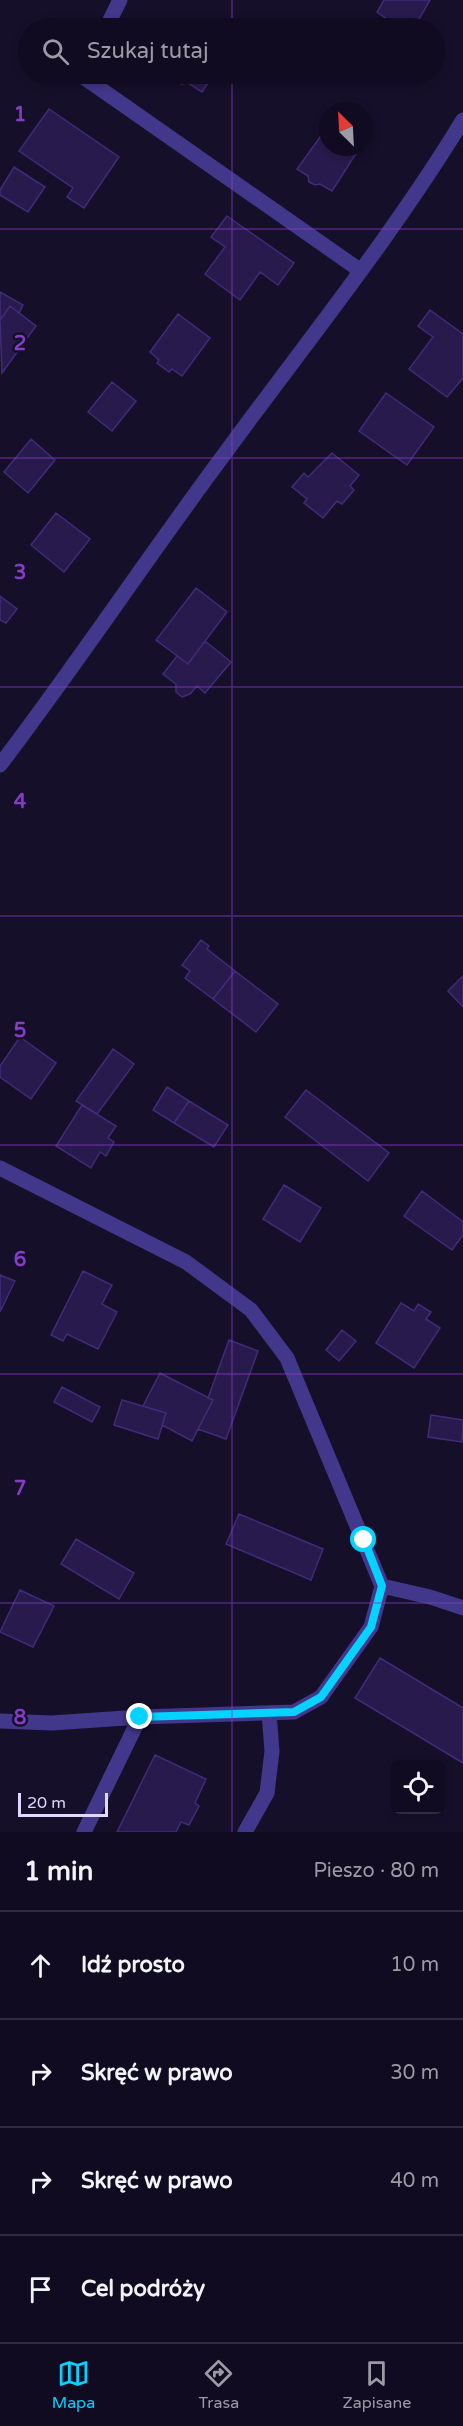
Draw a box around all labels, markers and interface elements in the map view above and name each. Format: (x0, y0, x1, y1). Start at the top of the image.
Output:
search box (18, 18, 445, 84)
icon: search (39, 35, 72, 68)
text: Szukaj tutaj (87, 38, 209, 64)
north arrow (319, 102, 373, 156)
text: 1 (14, 103, 26, 127)
text: 2 (14, 332, 26, 356)
text: 3 (14, 561, 26, 585)
text: 4 (14, 790, 27, 814)
text: 5 (14, 1019, 26, 1043)
text: 6 (14, 1248, 26, 1272)
text: 7 (14, 1477, 26, 1501)
route start (350, 1526, 376, 1552)
route end (126, 1703, 152, 1729)
text: 8 (14, 1706, 26, 1730)
map controls (391, 1760, 445, 1814)
button: locate (391, 1760, 445, 1814)
scale bar (18, 1790, 108, 1818)
text: 20 m (27, 1793, 66, 1813)
text: 1 min (24, 1856, 93, 1887)
text: Pieszo · 80 m (313, 1859, 439, 1883)
icon: ahead (24, 1949, 57, 1982)
text: Idź prosto (81, 1952, 185, 1978)
text: 10 m (390, 1953, 439, 1977)
icon: right (24, 2057, 57, 2090)
text: Skręć w prawo (81, 2060, 233, 2086)
text: 30 m (390, 2061, 439, 2085)
icon: right (24, 2165, 57, 2198)
text: Skręć w prawo (81, 2168, 233, 2194)
text: 40 m (390, 2169, 439, 2193)
icon: arrive (24, 2273, 57, 2306)
text: Cel podróży (81, 2276, 205, 2302)
tab: Mapa (52, 2357, 95, 2413)
tab: Trasa (199, 2357, 239, 2413)
tab: Zapisane (343, 2357, 411, 2413)

